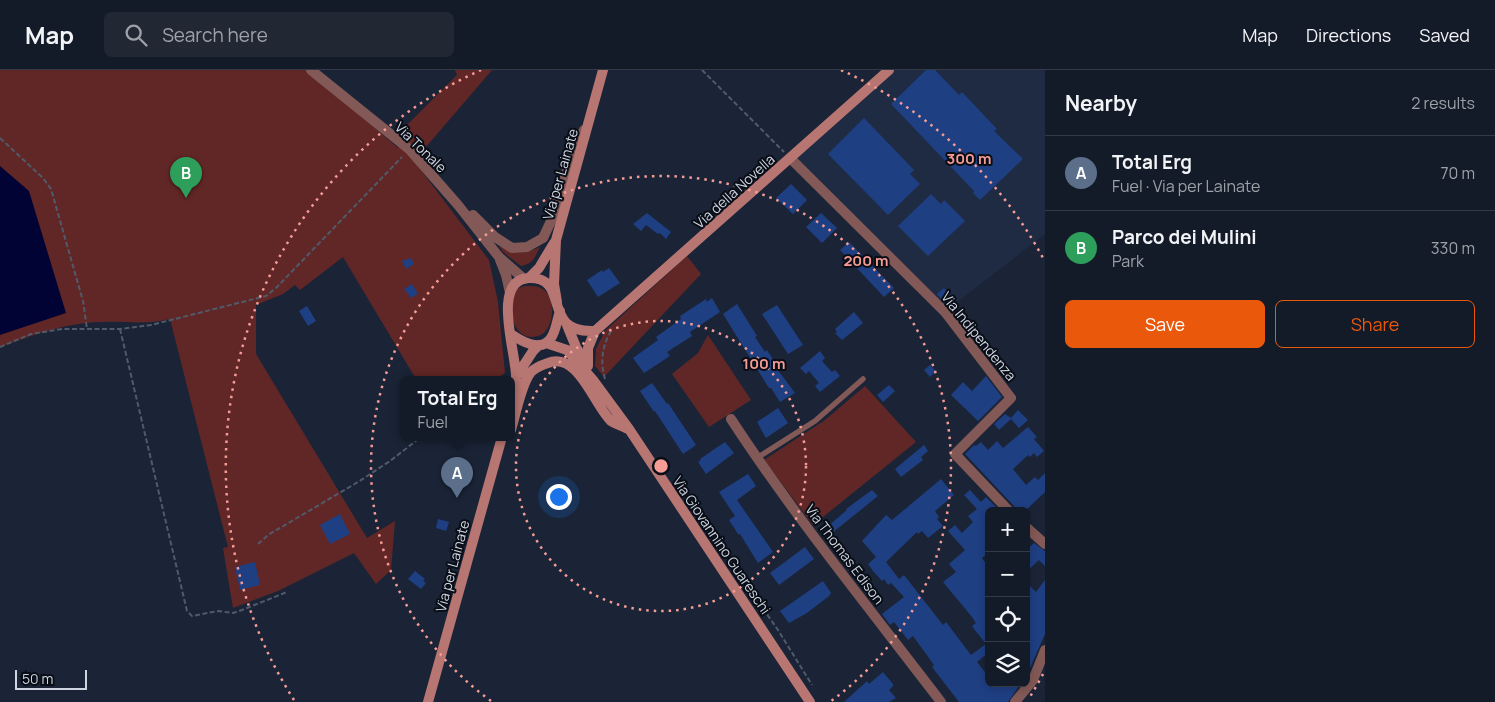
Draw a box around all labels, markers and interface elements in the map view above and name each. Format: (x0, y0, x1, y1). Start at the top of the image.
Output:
search box (104, 12, 454, 57)
text: Map (25, 18, 74, 51)
icon: search (122, 21, 150, 49)
text: Search here (162, 22, 268, 48)
text: Map (1242, 23, 1278, 47)
text: Directions (1306, 23, 1391, 47)
text: Saved (1419, 23, 1470, 47)
text: Nearby (1065, 89, 1137, 117)
text: 2 results (1411, 92, 1475, 114)
street label: Via Tonale (391, 118, 451, 176)
street label: Via per Lainate (538, 126, 582, 222)
text: 300 m (947, 148, 991, 169)
text: Total Erg (1112, 149, 1192, 175)
street label: Via della Novella (690, 150, 778, 232)
pin: B (170, 157, 202, 198)
text: A (1076, 162, 1086, 184)
text: 70 m (1440, 162, 1475, 184)
text: Fuel · Via per Lainate (1112, 175, 1260, 197)
text: Parco dei Mulini (1112, 224, 1257, 250)
text: B (1076, 237, 1086, 259)
text: 330 m (1431, 237, 1475, 259)
text: 200 m (843, 250, 889, 271)
text: Park (1112, 250, 1144, 272)
street label: Via Indipendenza (937, 288, 1021, 384)
button: Save (1065, 300, 1265, 348)
button: Share (1275, 300, 1475, 348)
text: 100 m (743, 353, 785, 374)
popup (400, 376, 515, 441)
text: Total Erg (417, 385, 498, 411)
text: Fuel (417, 411, 448, 433)
pin: A (441, 457, 473, 498)
centre of rings (652, 457, 670, 475)
street label: Via Giovannino Guareschi (669, 472, 775, 618)
your location (546, 484, 572, 510)
street label: Via Thomas Edison (801, 500, 889, 608)
map controls (985, 507, 1030, 687)
button: + (985, 507, 1030, 552)
street label: Via per Lainate (431, 518, 473, 614)
button: − (985, 552, 1030, 597)
button: locate (985, 597, 1030, 642)
button: layers (985, 642, 1030, 687)
scale bar (15, 667, 88, 690)
text: 50 m (22, 669, 53, 688)

